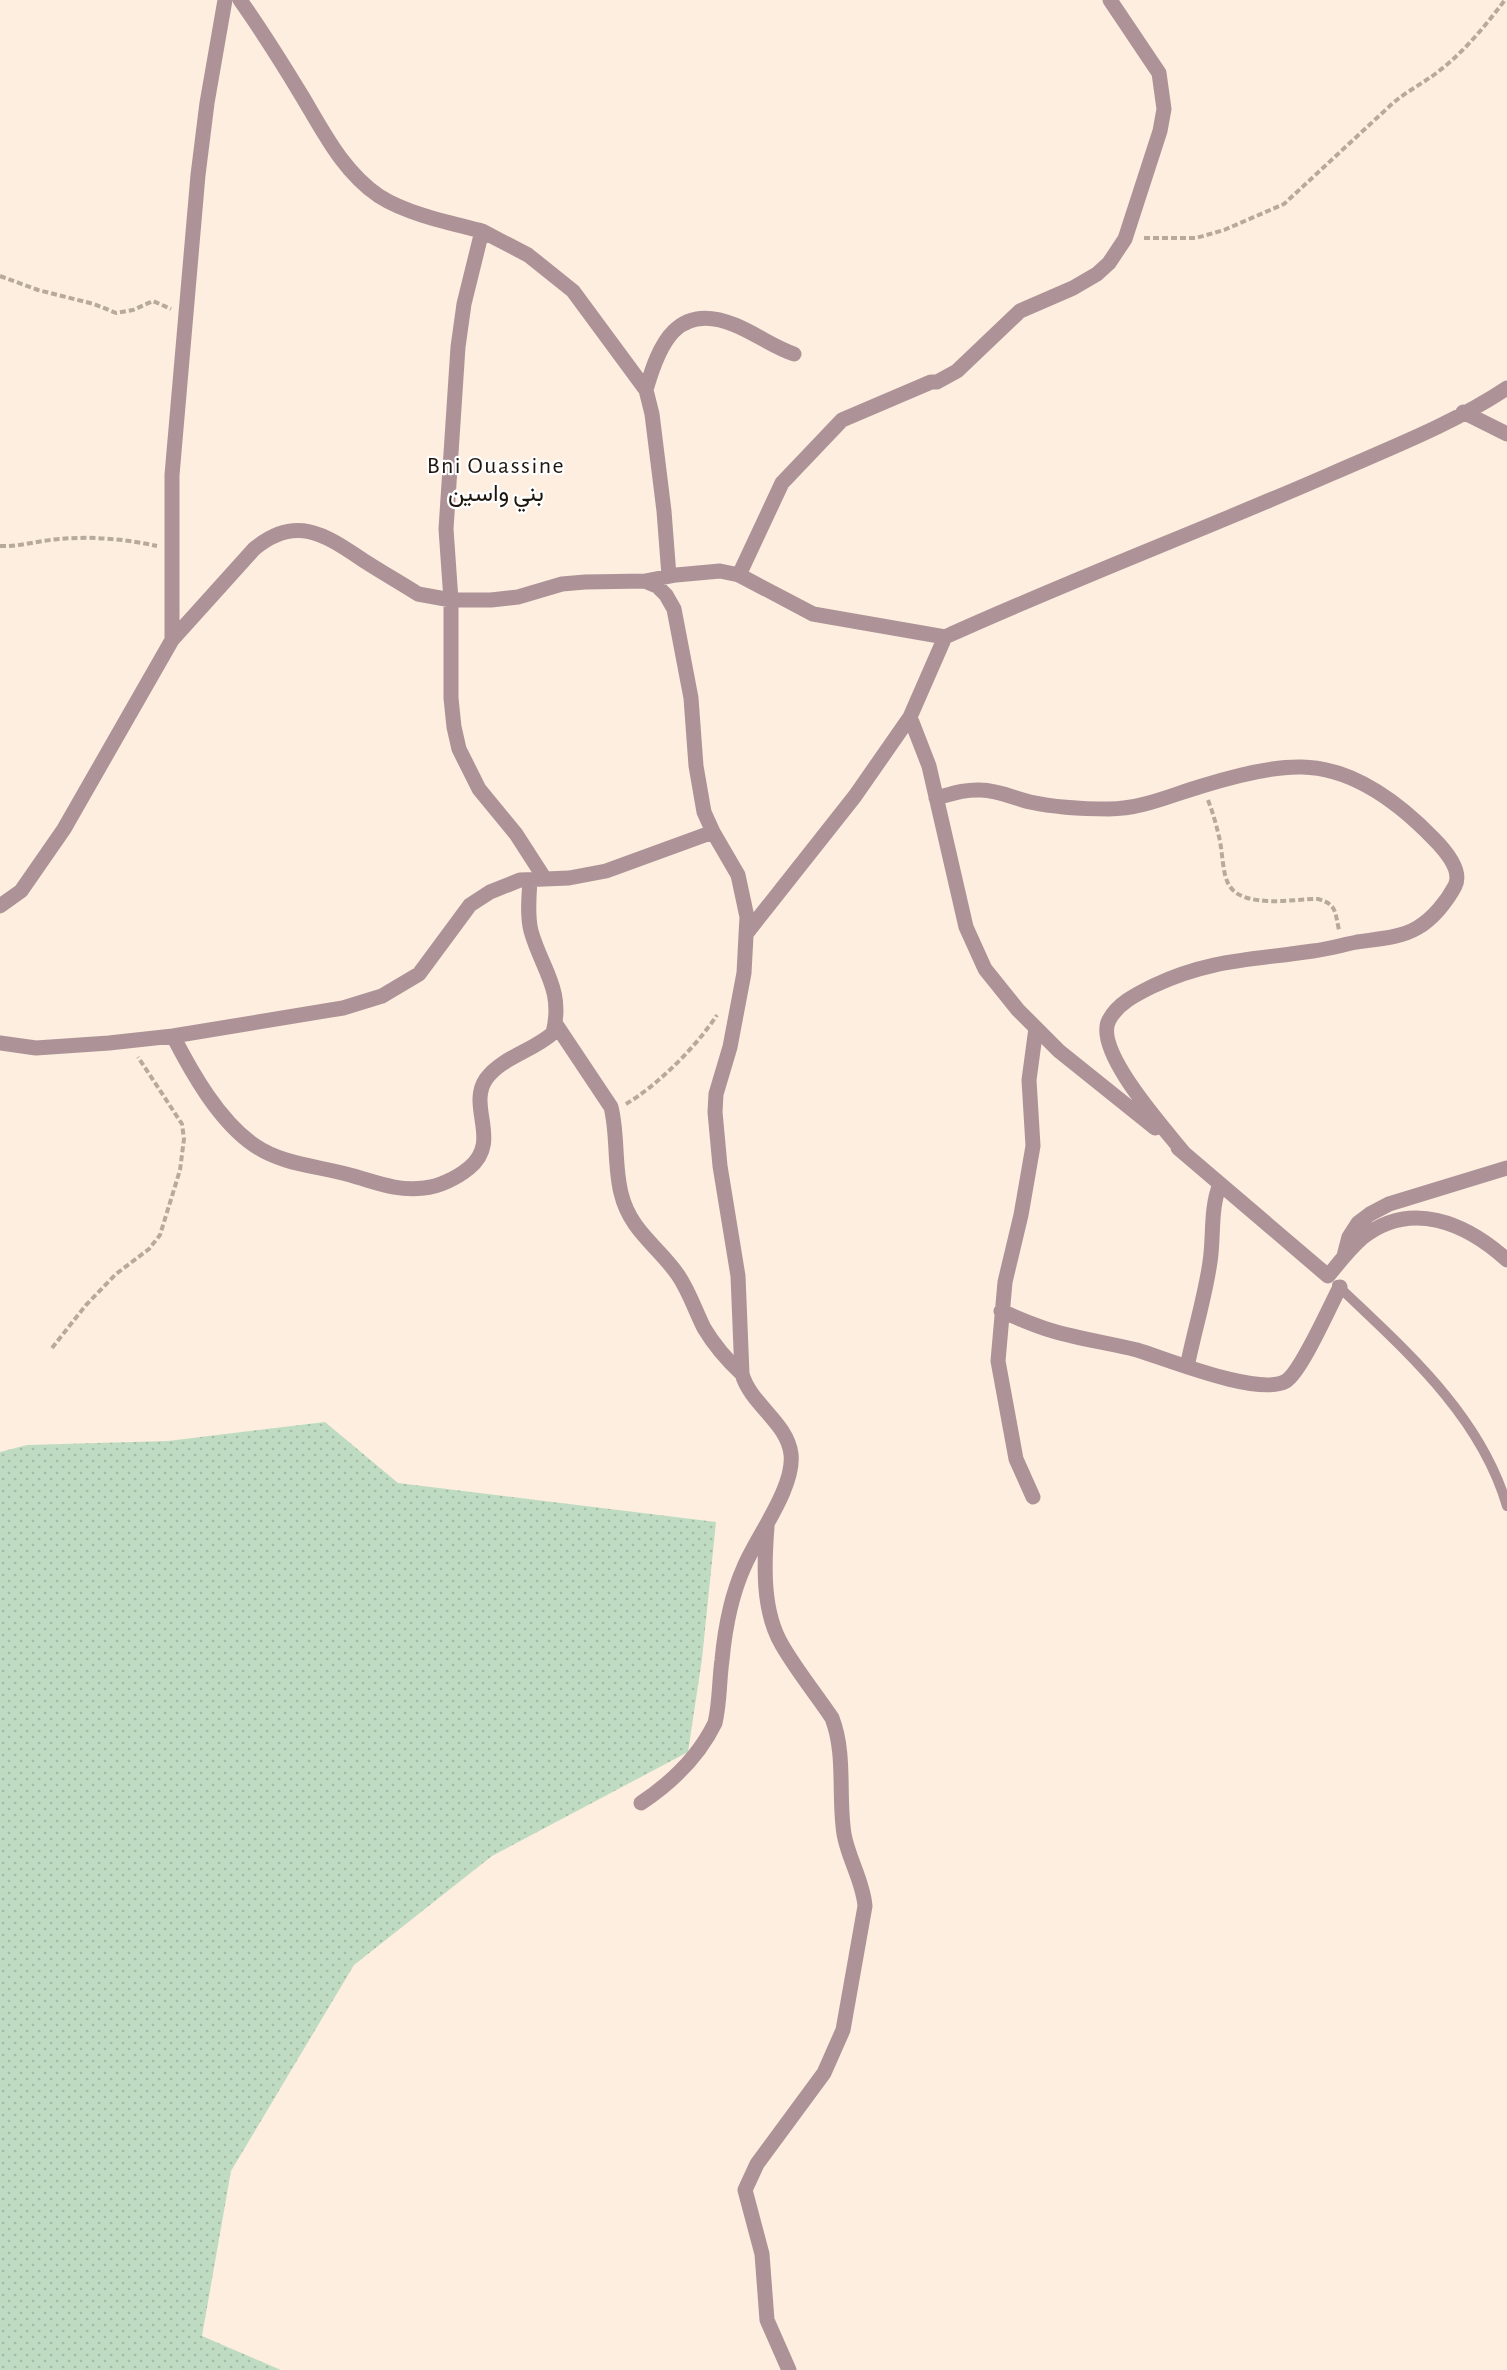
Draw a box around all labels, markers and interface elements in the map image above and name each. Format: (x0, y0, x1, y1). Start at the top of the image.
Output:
district label: Bni Ouassine بني واسين (427, 454, 565, 512)

